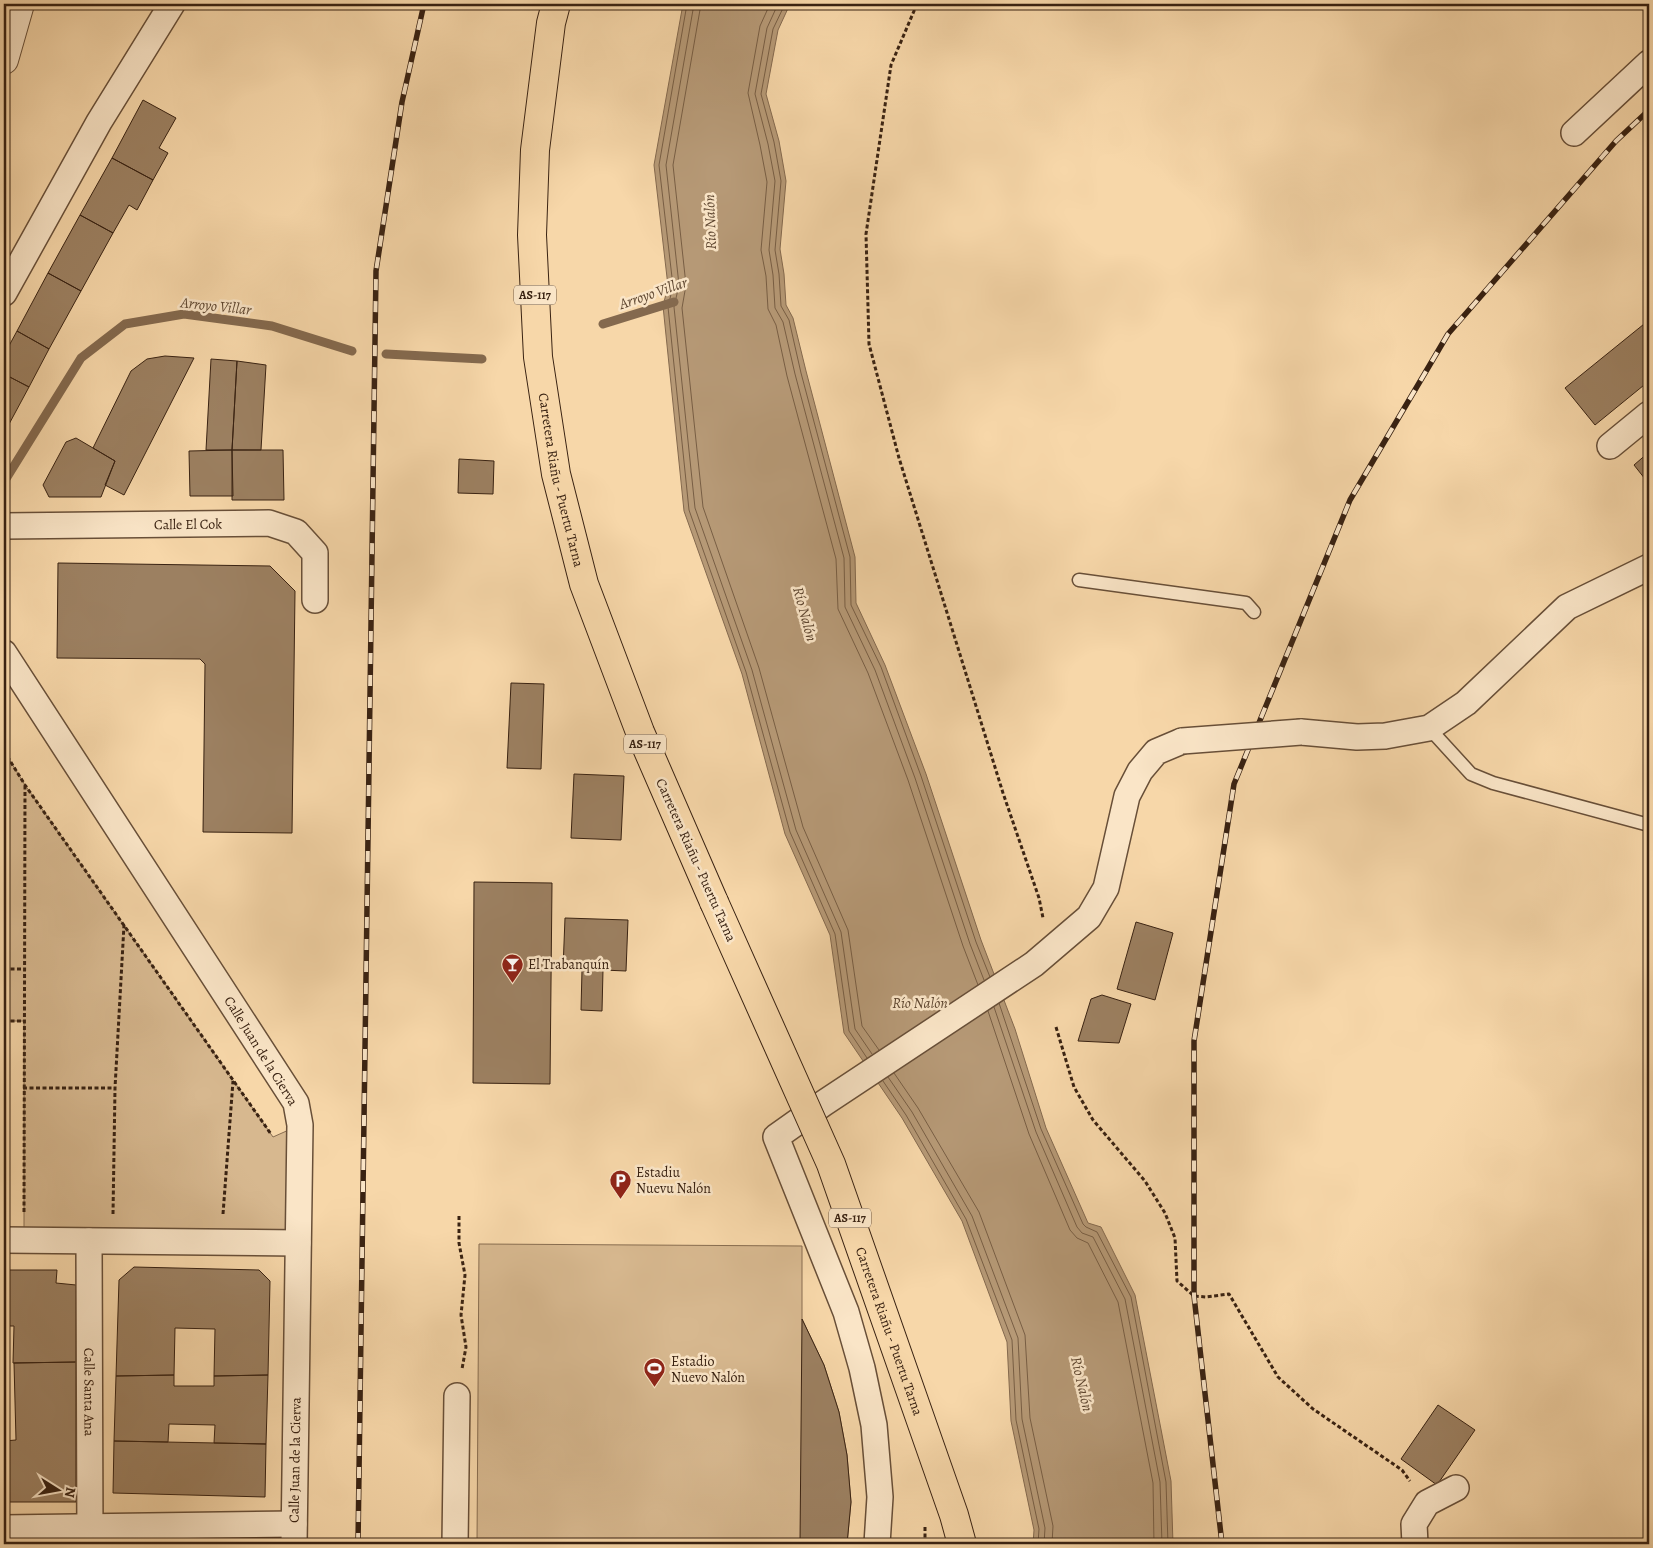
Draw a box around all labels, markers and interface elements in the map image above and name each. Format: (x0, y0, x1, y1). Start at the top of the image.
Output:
water label: Río Nalón (699, 194, 721, 250)
water label: Arroyo Villar (615, 272, 690, 314)
road number: AS-117 (514, 286, 556, 304)
water label: Arroyo Villar (179, 292, 253, 320)
street label: Carretera Riañu - Puertu Tarna (534, 392, 589, 569)
street label: Calle El Cok (154, 514, 222, 534)
water label: Río Nalón (788, 585, 822, 643)
road number: AS-117 (624, 734, 666, 754)
street label: Carretera Riañu - Puertu Tarna (651, 775, 741, 945)
bar icon: El Trabanquín (500, 952, 524, 983)
place label: El Trabanquín (528, 955, 609, 974)
street label: Calle Juan de la Cierva (220, 993, 303, 1110)
water label: Río Nalón (892, 993, 948, 1013)
place label: Estadiu Nuevu Nalón (636, 1163, 711, 1198)
parking icon: Estadiu Nuevu Nalón (608, 1168, 632, 1199)
road number: AS-117 (829, 1208, 871, 1228)
street label: Carretera Riañu - Puertu Tarna (851, 1244, 928, 1418)
street label: Calle Santa Ana (80, 1348, 99, 1437)
place label: Estadio Nuevo Nalón (671, 1352, 745, 1387)
water label: Río Nalón (1066, 1355, 1098, 1413)
sports icon: Estadio Nuevo Nalón (643, 1357, 667, 1388)
street label: Calle Juan de la Cierva (284, 1396, 306, 1523)
north arrow (32, 1466, 82, 1516)
text: N (60, 1486, 81, 1499)

